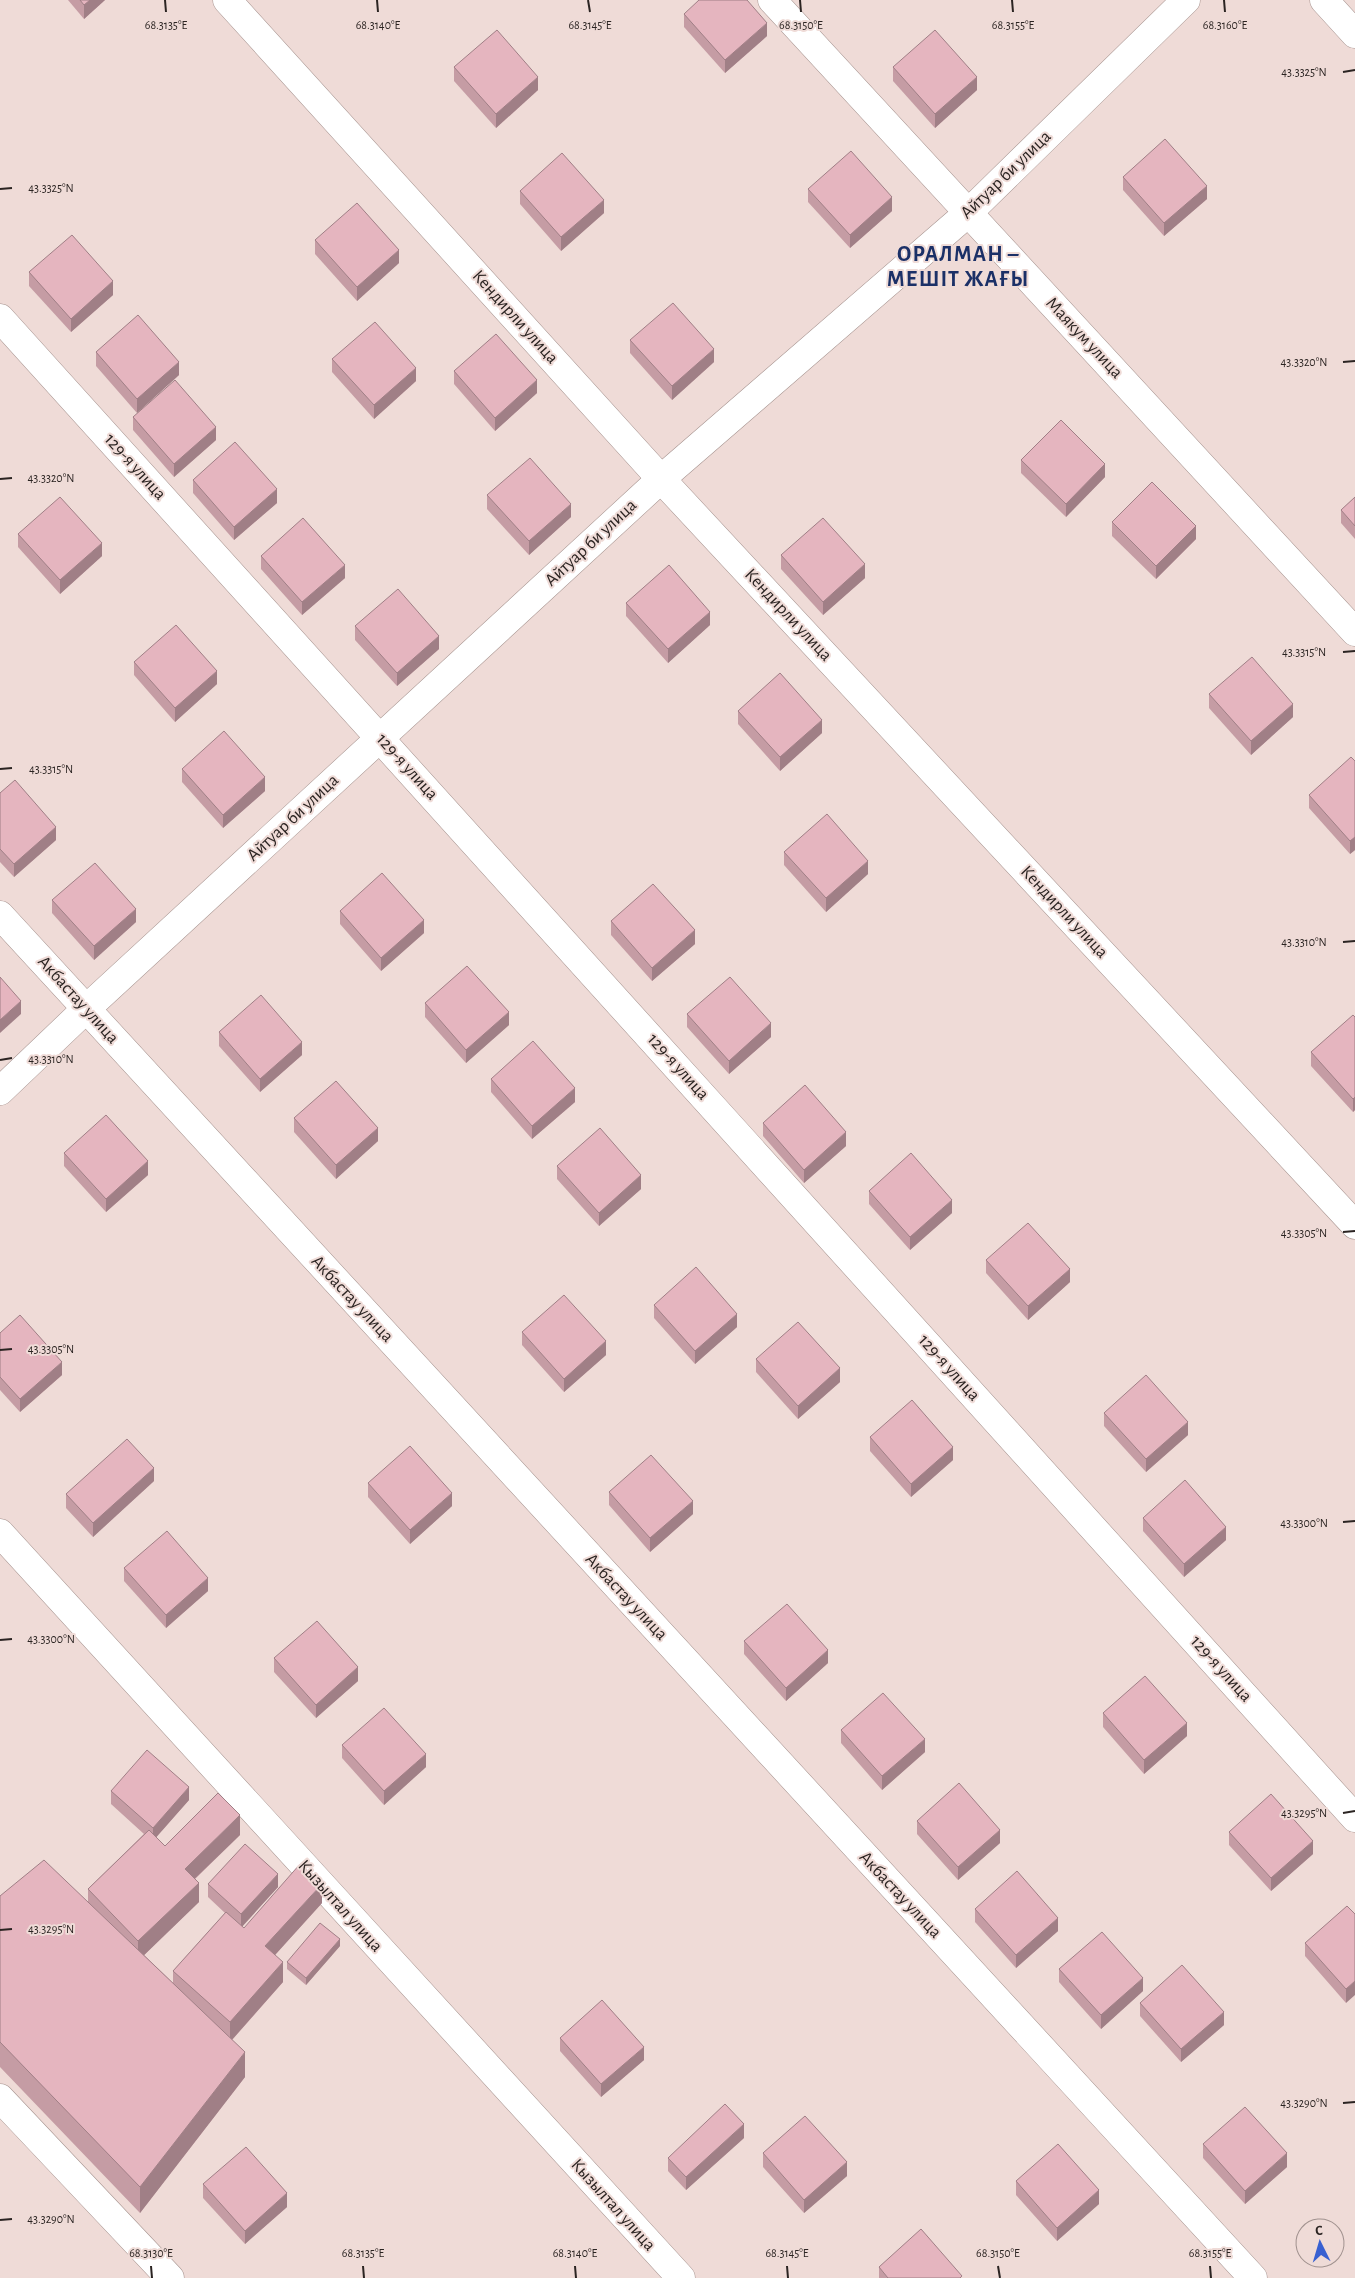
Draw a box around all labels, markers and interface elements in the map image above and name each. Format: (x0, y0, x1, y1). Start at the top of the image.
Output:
text: 68.3135°E (145, 19, 187, 31)
text: 68.3140°E (356, 19, 400, 31)
text: 68.3145°E (568, 19, 612, 31)
text: 68.3150°E (779, 19, 823, 31)
text: 68.3155°E (992, 19, 1034, 31)
text: 68.3160°E (1203, 19, 1247, 31)
text: 43.3325°N (1281, 66, 1327, 78)
street label: Айтуар би улица (957, 127, 1055, 223)
text: 43.3325°N (28, 182, 74, 194)
district label: ОРАЛМАН – МЕШІТ ЖАҒЫ (887, 243, 1029, 290)
street label: Кендирли улица (469, 267, 561, 367)
street label: Маякум улица (1042, 294, 1126, 382)
text: 43.3320°N (1281, 356, 1327, 368)
street label: 129-я улица (101, 430, 169, 504)
text: 43.3320°N (28, 472, 74, 484)
street label: Айтуар би улица (541, 495, 640, 590)
street label: Кендирли улица (741, 565, 835, 665)
text: 43.3315°N (1282, 646, 1326, 658)
street label: 129-я улица (373, 730, 441, 804)
text: 43.3315°N (29, 763, 73, 775)
street label: Айтуар би улица (243, 770, 342, 865)
street label: Кендирли улица (1017, 862, 1111, 962)
text: 43.3310°N (1281, 936, 1327, 948)
street label: Акбастау улица (34, 952, 123, 1047)
street label: 129-я улица (644, 1030, 712, 1104)
text: 43.3310°N (28, 1053, 74, 1065)
text: 43.3305°N (1281, 1227, 1327, 1239)
street label: Акбастау улица (308, 1252, 397, 1346)
street label: 129-я улица (915, 1331, 983, 1405)
text: 43.3305°N (28, 1343, 74, 1355)
text: 43.3300°N (1280, 1517, 1328, 1529)
street label: Акбастау улица (582, 1550, 671, 1644)
street label: 129-я улица (1187, 1632, 1255, 1706)
text: 43.3300°N (27, 1633, 75, 1645)
text: 43.3295°N (1281, 1807, 1327, 1819)
street label: Акбастау улица (856, 1848, 945, 1942)
street label: Кызылтал улица (294, 1857, 386, 1955)
text: 43.3295°N (28, 1923, 74, 1935)
text: 43.3290°N (1280, 2097, 1328, 2109)
street label: Кызылтал улица (567, 2156, 659, 2254)
text: 43.3290°N (27, 2213, 75, 2225)
north arrow (1295, 2218, 1345, 2268)
text: С (1314, 2224, 1324, 2238)
text: 68.3130°E (129, 2247, 173, 2259)
text: 68.3135°E (342, 2247, 384, 2259)
text: 68.3140°E (553, 2247, 597, 2259)
text: 68.3145°E (765, 2247, 809, 2259)
text: 68.3150°E (976, 2247, 1020, 2259)
text: 68.3155°E (1189, 2247, 1231, 2259)

